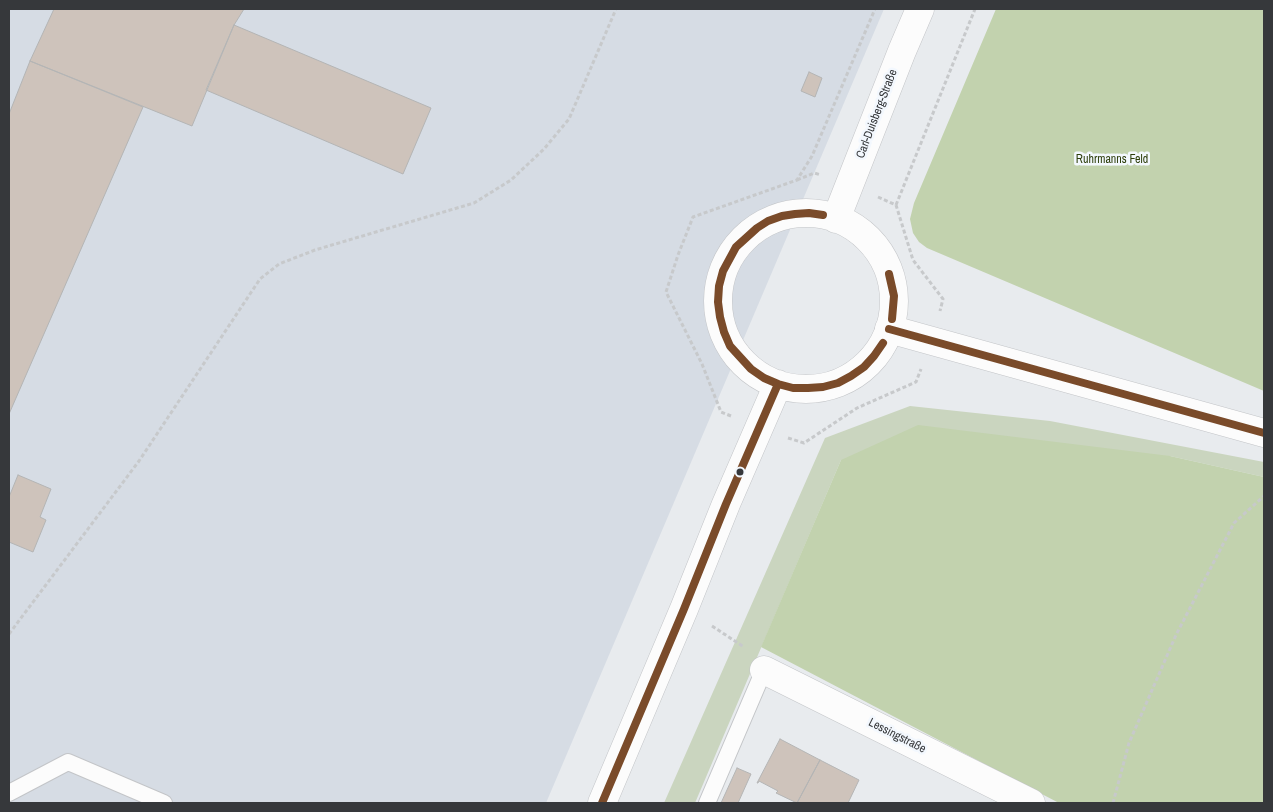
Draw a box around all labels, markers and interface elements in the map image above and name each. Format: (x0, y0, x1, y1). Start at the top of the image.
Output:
street label: Carl-Duisberg-Straße (853, 68, 901, 160)
park label: Ruhrmanns Feld (1076, 153, 1148, 167)
unlabelled marker (735, 467, 745, 477)
street label: Lessingstraße (866, 715, 928, 757)

